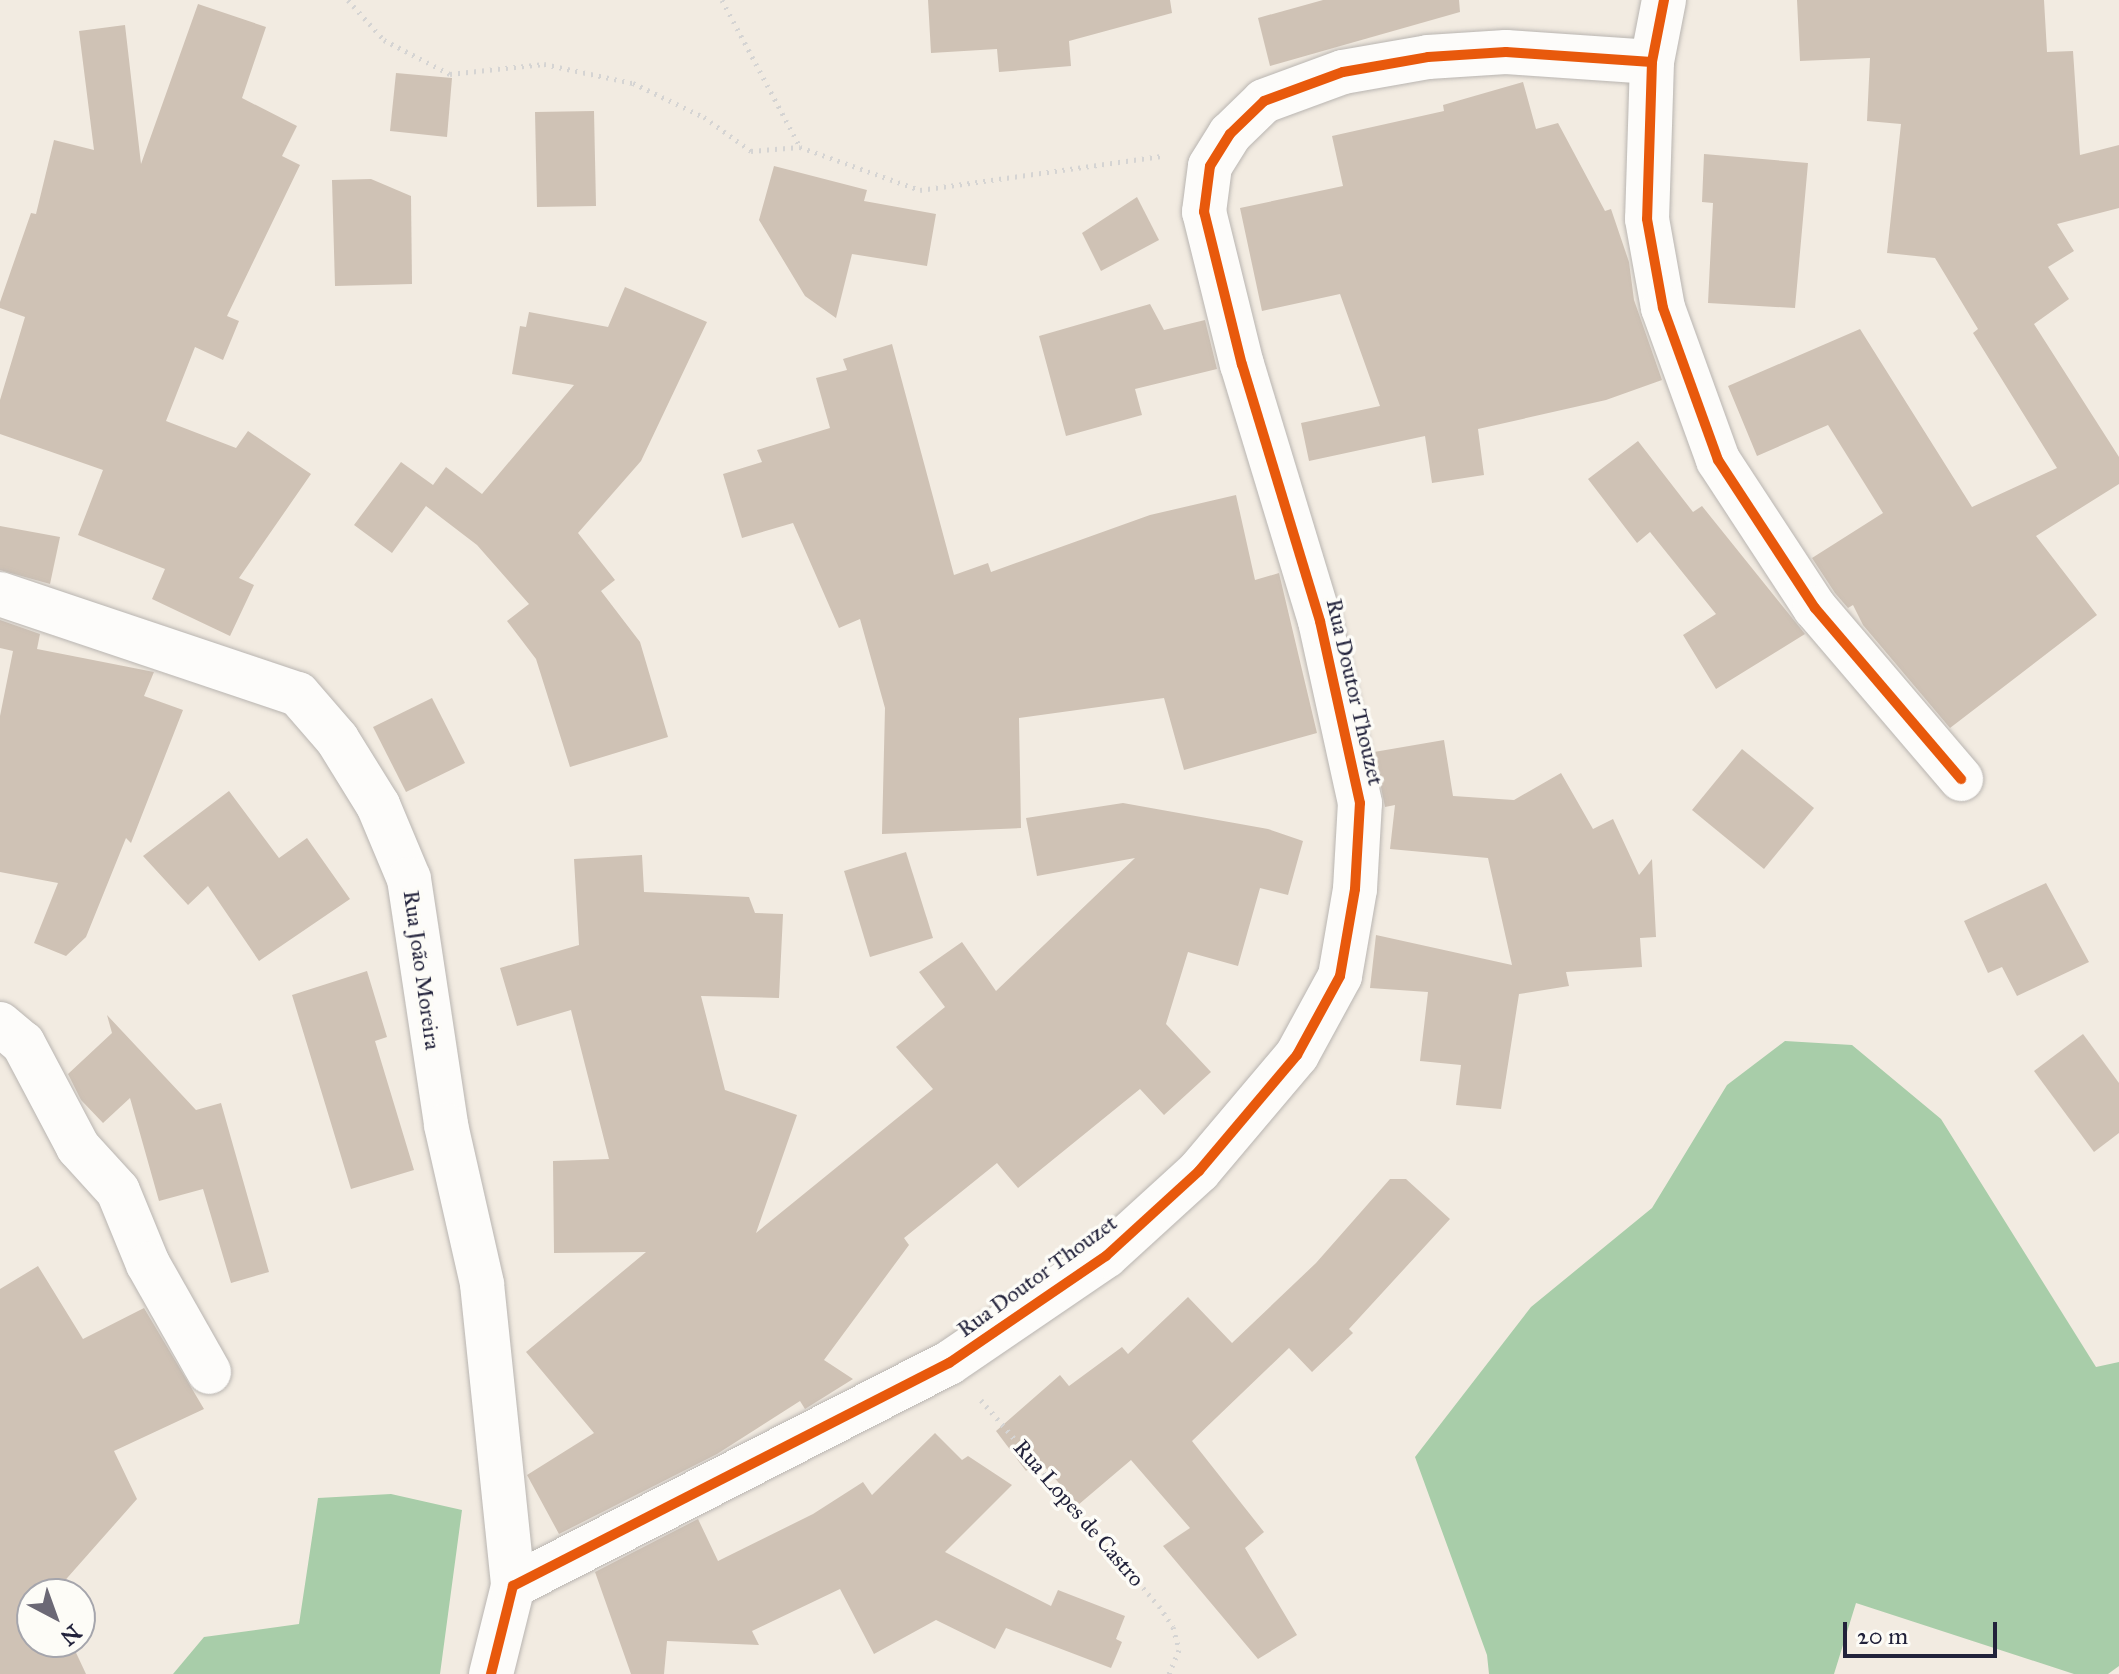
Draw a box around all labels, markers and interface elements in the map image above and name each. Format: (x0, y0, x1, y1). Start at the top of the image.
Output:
street label: Rua Doutor Thouzet (1321, 596, 1389, 788)
street label: Rua João Moreira (398, 889, 446, 1051)
street label: Rua Doutor Thouzet (952, 1209, 1122, 1343)
street label: Rua Lopes de Castro (1008, 1434, 1150, 1592)
north arrow (16, 1578, 96, 1658)
scale bar (1847, 1606, 2001, 1656)
text: N (55, 1619, 87, 1651)
text: 20 m (1857, 1621, 1908, 1651)

